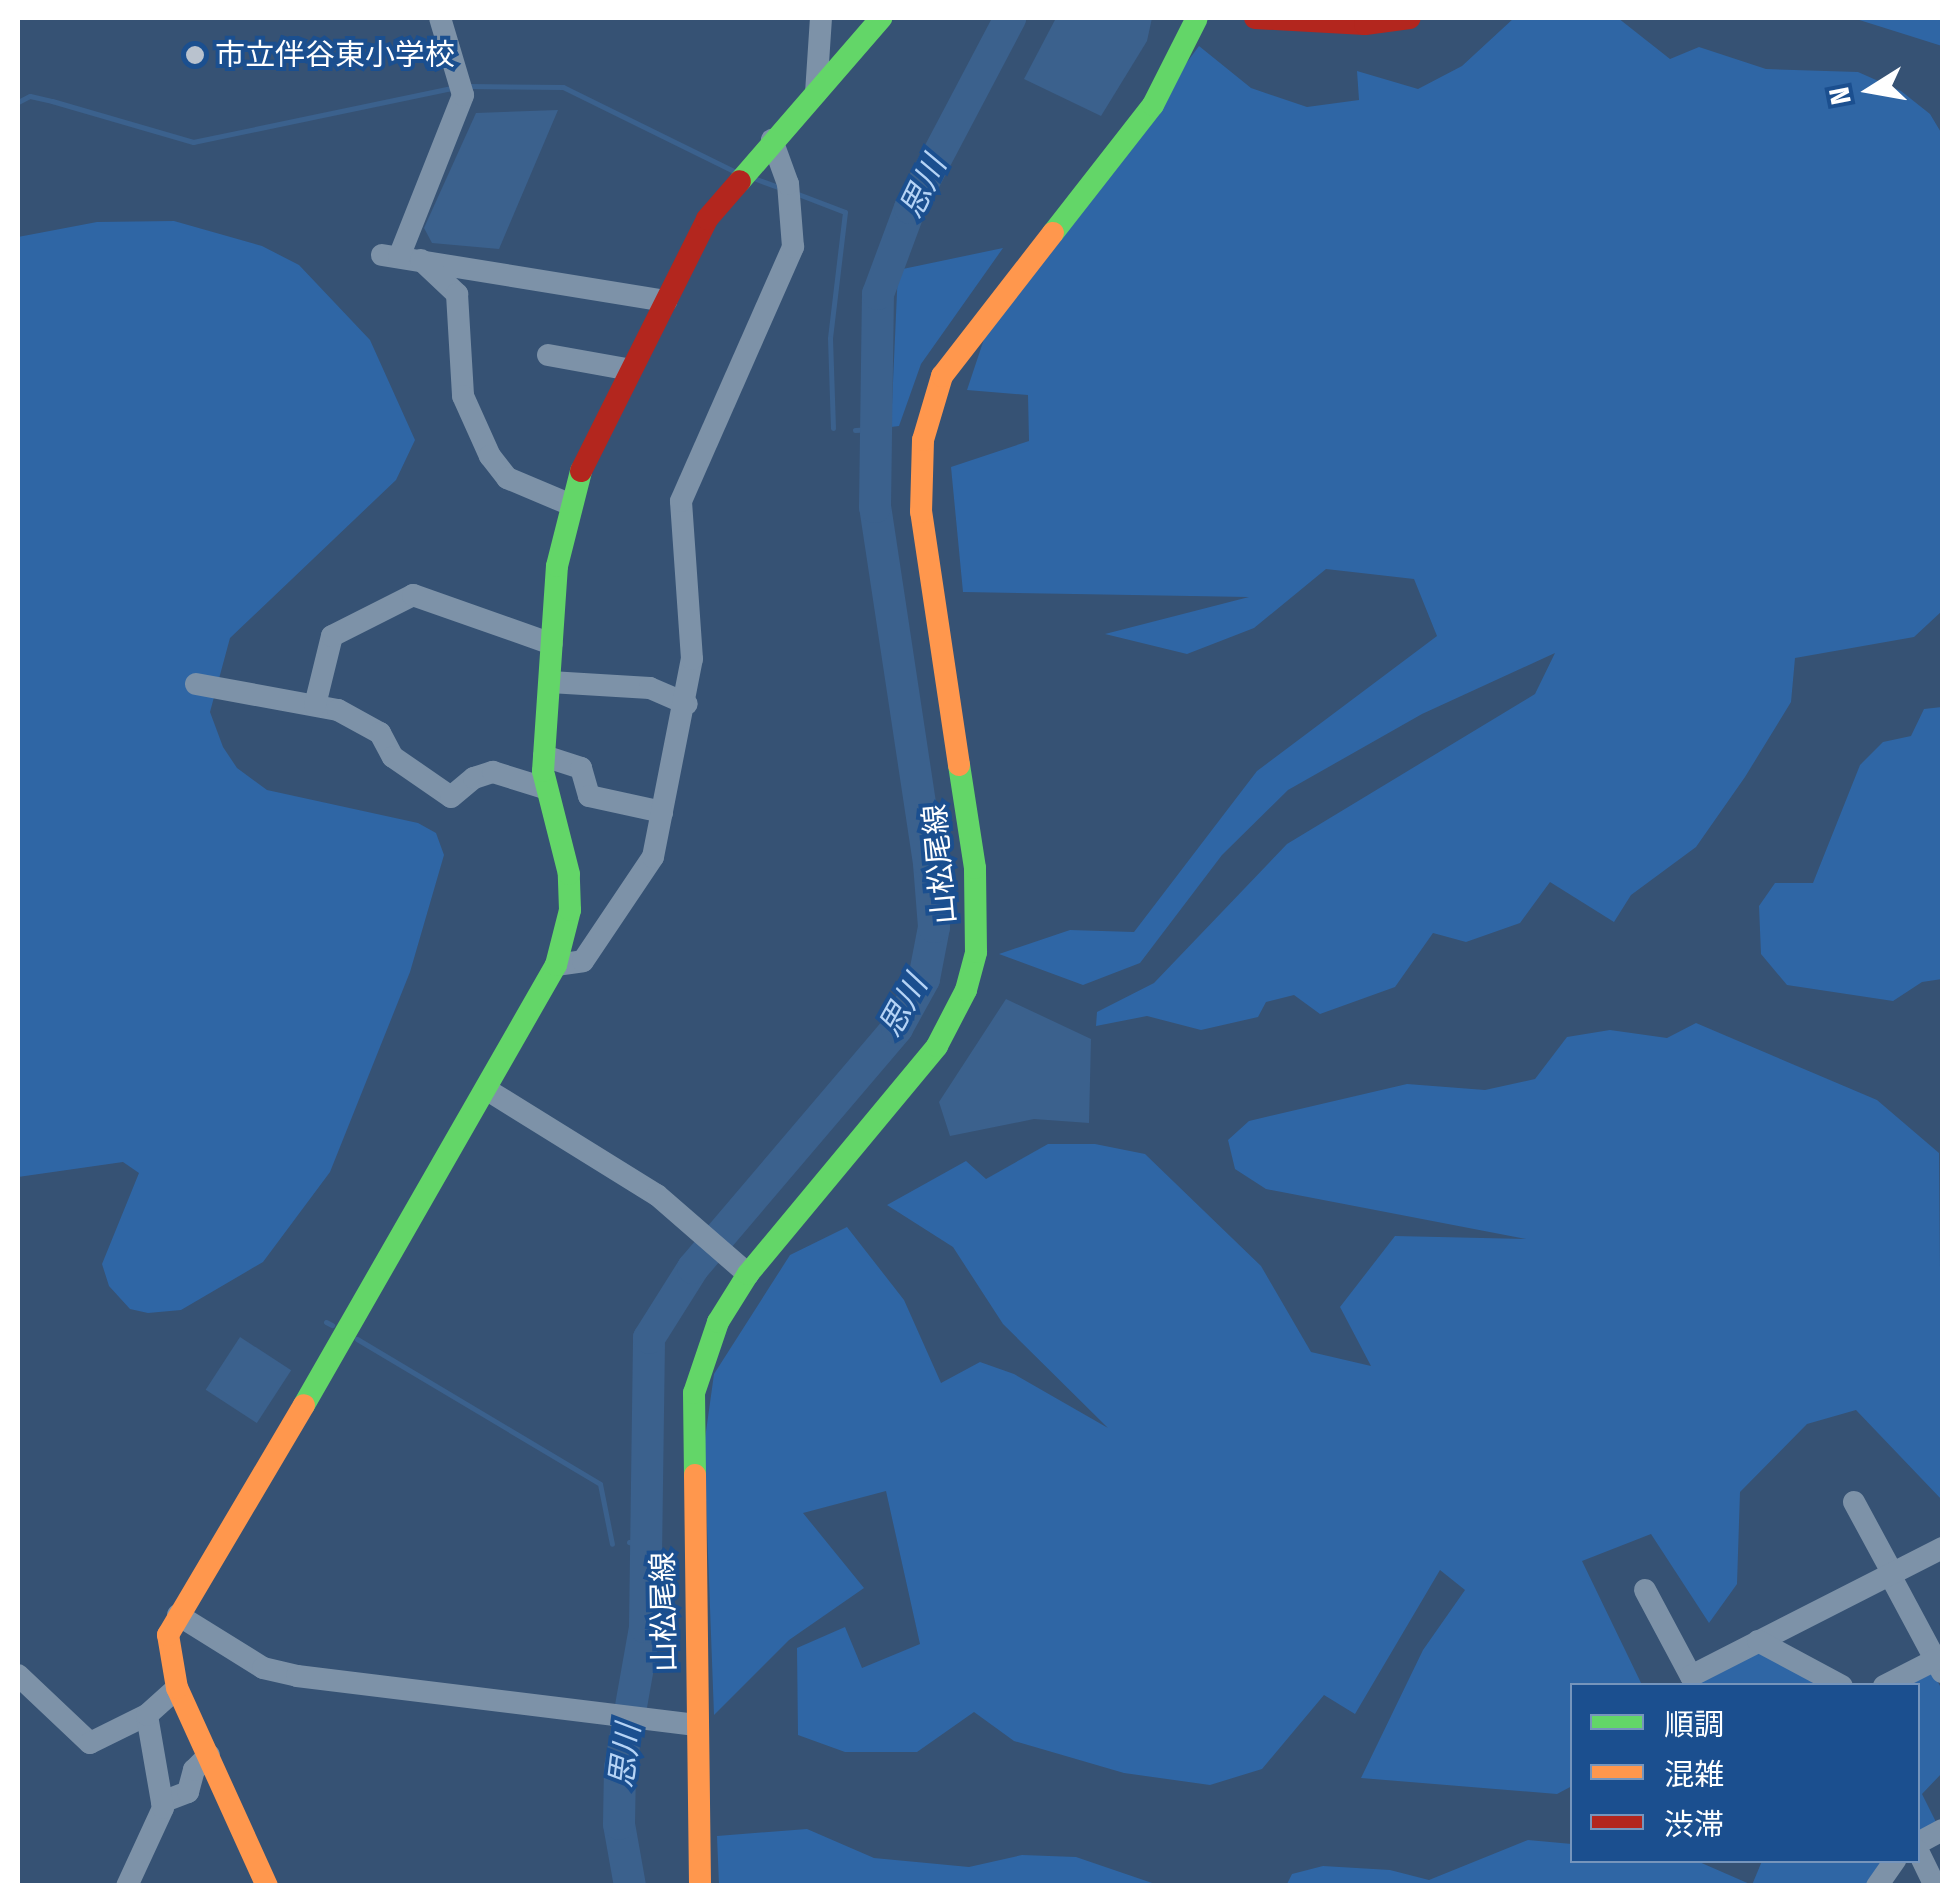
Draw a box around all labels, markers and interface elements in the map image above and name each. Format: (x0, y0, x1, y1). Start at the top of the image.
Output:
place label: 市立伴谷東小学校 (215, 37, 455, 73)
north arrow (1820, 40, 1920, 140)
marker: 市立伴谷東小学校 (184, 44, 206, 66)
text: N (1822, 84, 1858, 107)
water label: 思川 (892, 150, 954, 224)
street label: 山松尾線 (917, 803, 963, 925)
water label: 思川 (871, 969, 935, 1043)
street label: 山松尾線 (645, 1552, 683, 1672)
legend (1570, 1683, 1920, 1863)
text: 順調 (1664, 1707, 1724, 1743)
water label: 思川 (602, 1722, 648, 1790)
text: 混雑 (1664, 1757, 1724, 1793)
text: 渋滞 (1664, 1807, 1724, 1843)

